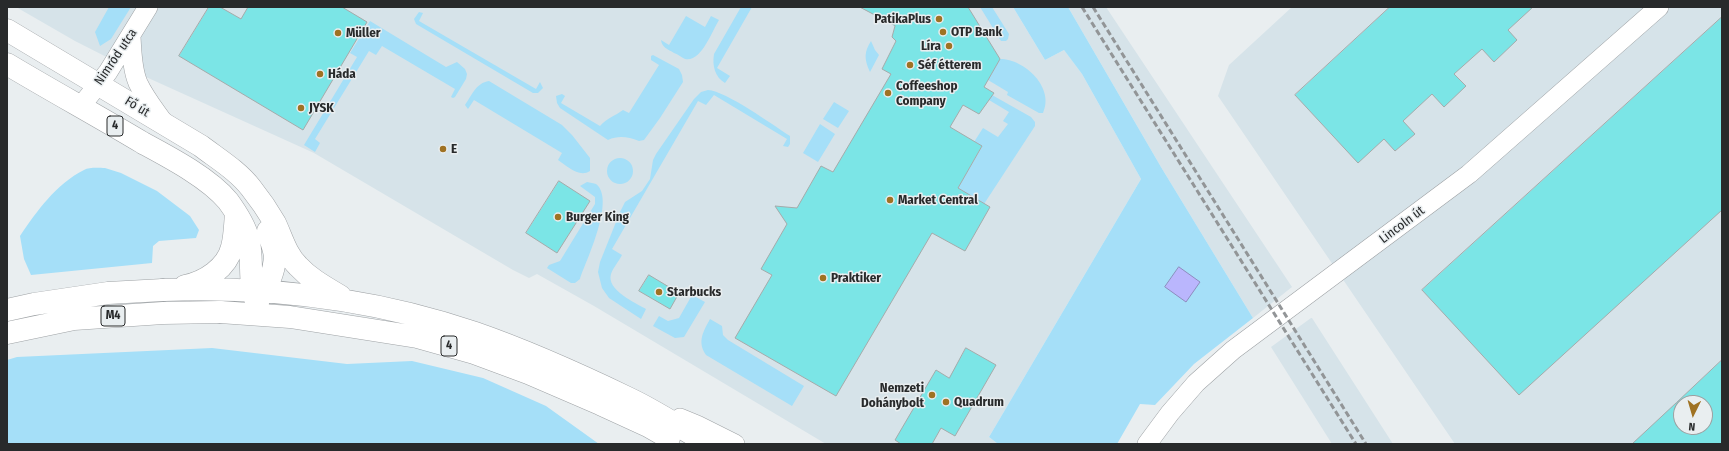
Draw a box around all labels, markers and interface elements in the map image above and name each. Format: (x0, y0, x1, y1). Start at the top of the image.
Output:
place label: PatikaPlus (874, 11, 931, 27)
marker: PatikaPlus (934, 14, 944, 24)
place label: OTP Bank (951, 24, 1002, 40)
place label: Müller (346, 25, 380, 41)
street label: Nimród utca (91, 26, 141, 88)
marker: OTP Bank (938, 27, 948, 37)
marker: Müller (333, 28, 343, 38)
place label: Líra (921, 38, 941, 54)
marker: Líra (944, 41, 954, 51)
place label: Séf étterem (918, 57, 981, 73)
marker: Séf étterem (905, 60, 915, 70)
place label: Háda (328, 66, 356, 82)
marker: Háda (315, 69, 325, 79)
place label: Coffeeshop Company (896, 78, 958, 109)
marker: Coffeeshop Company (883, 88, 893, 98)
street label: Fő út (122, 94, 152, 120)
place label: JYSK (309, 100, 334, 116)
marker: JYSK (296, 103, 306, 113)
road number: 4 (107, 116, 123, 136)
place label: E (451, 141, 457, 157)
marker: E (438, 144, 448, 154)
place label: Market Central (898, 192, 978, 208)
marker: Market Central (885, 195, 895, 205)
street label: Lincoln út (1376, 203, 1428, 247)
place label: Burger King (566, 209, 629, 225)
marker: Burger King (553, 212, 563, 222)
place label: Praktiker (831, 270, 881, 286)
marker: Praktiker (818, 273, 828, 283)
place label: Starbucks (667, 284, 721, 300)
marker: Starbucks (654, 287, 664, 297)
road number: M4 (101, 306, 125, 326)
road number: 4 (441, 336, 457, 356)
place label: Nemzeti Dohánybolt (861, 380, 924, 411)
marker: Nemzeti Dohánybolt (927, 390, 937, 400)
place label: Quadrum (954, 394, 1004, 410)
north arrow (1673, 395, 1713, 435)
marker: Quadrum (941, 397, 951, 407)
text: N (1688, 420, 1696, 433)

